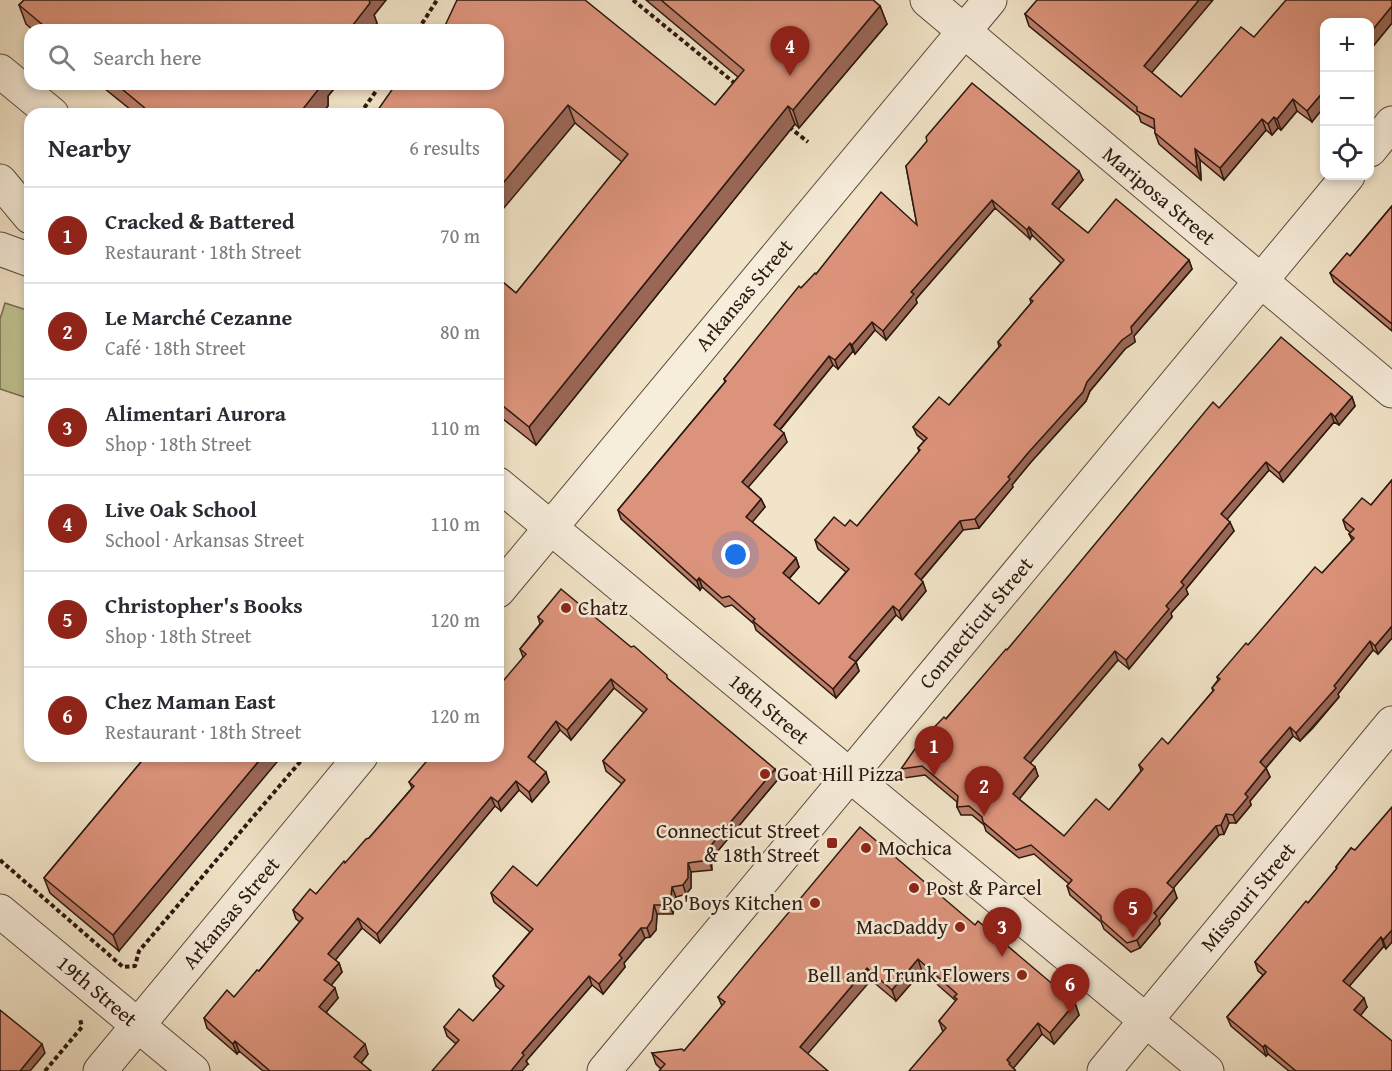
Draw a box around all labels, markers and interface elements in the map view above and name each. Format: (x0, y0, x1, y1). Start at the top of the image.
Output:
map controls (1320, 18, 1374, 180)
button: + (1320, 18, 1374, 72)
search box (24, 24, 504, 90)
pin: 4 (770, 26, 810, 76)
icon: search (45, 41, 78, 74)
text: Search here (93, 41, 202, 73)
button: − (1320, 72, 1374, 126)
button: locate (1320, 126, 1374, 180)
text: Nearby (48, 128, 131, 167)
text: 6 results (409, 133, 480, 162)
street label: Mariposa Street (1096, 139, 1223, 253)
text: Cracked & Battered (105, 205, 295, 237)
text: 1 (62, 221, 73, 250)
text: 70 m (440, 221, 480, 250)
street label: Arkansas Street (687, 231, 800, 358)
text: Restaurant · 18th Street (105, 237, 302, 266)
text: Le Marché Cezanne (105, 301, 292, 333)
text: 2 (62, 317, 73, 346)
text: 80 m (440, 317, 480, 346)
text: Café · 18th Street (105, 333, 246, 362)
text: Alimentari Aurora (105, 397, 286, 429)
text: 3 (62, 413, 73, 442)
text: 110 m (430, 413, 480, 442)
text: Shop · 18th Street (105, 429, 252, 458)
text: Live Oak School (105, 493, 257, 525)
text: 4 (62, 509, 73, 538)
text: 110 m (430, 509, 480, 538)
text: School · Arkansas Street (105, 525, 304, 554)
your location (721, 540, 750, 569)
street label: Connecticut Street (911, 549, 1041, 695)
text: Christopher's Books (105, 589, 303, 621)
place label: Chatz (578, 592, 628, 623)
marker: Chatz (559, 601, 573, 615)
text: 5 (62, 605, 73, 634)
text: 120 m (430, 605, 480, 634)
text: Shop · 18th Street (105, 621, 252, 650)
street label: 18th Street (722, 666, 817, 752)
text: Chez Maman East (105, 685, 276, 717)
text: 6 (62, 701, 73, 730)
text: 120 m (430, 701, 480, 730)
text: Restaurant · 18th Street (105, 717, 302, 746)
pin: 1 (914, 726, 954, 776)
place label: Goat Hill Pizza (777, 758, 904, 789)
pin: 2 (964, 766, 1004, 816)
marker: Goat Hill Pizza (758, 767, 772, 781)
place label: Connecticut Street & 18th Street (656, 815, 821, 870)
place label: Mochica (878, 832, 952, 863)
street label: Missouri Street (1193, 835, 1303, 958)
marker: Connecticut Street & 18th Street (825, 836, 839, 850)
marker: Mochica (859, 841, 873, 855)
street label: Arkansas Street (174, 849, 287, 976)
place label: Post & Parcel (926, 872, 1042, 903)
marker: Post & Parcel (907, 881, 921, 895)
place label: Po'Boys Kitchen (661, 887, 803, 918)
pin: 5 (1114, 888, 1152, 938)
marker: Po'Boys Kitchen (808, 896, 822, 910)
pin: 3 (982, 908, 1022, 957)
place label: MacDaddy (856, 911, 949, 942)
marker: MacDaddy (953, 920, 967, 934)
street label: 19th Street (50, 948, 145, 1034)
place label: Bell and Trunk Flowers (808, 959, 1010, 990)
pin: 6 (1050, 964, 1090, 1014)
marker: Bell and Trunk Flowers (1015, 968, 1029, 982)

